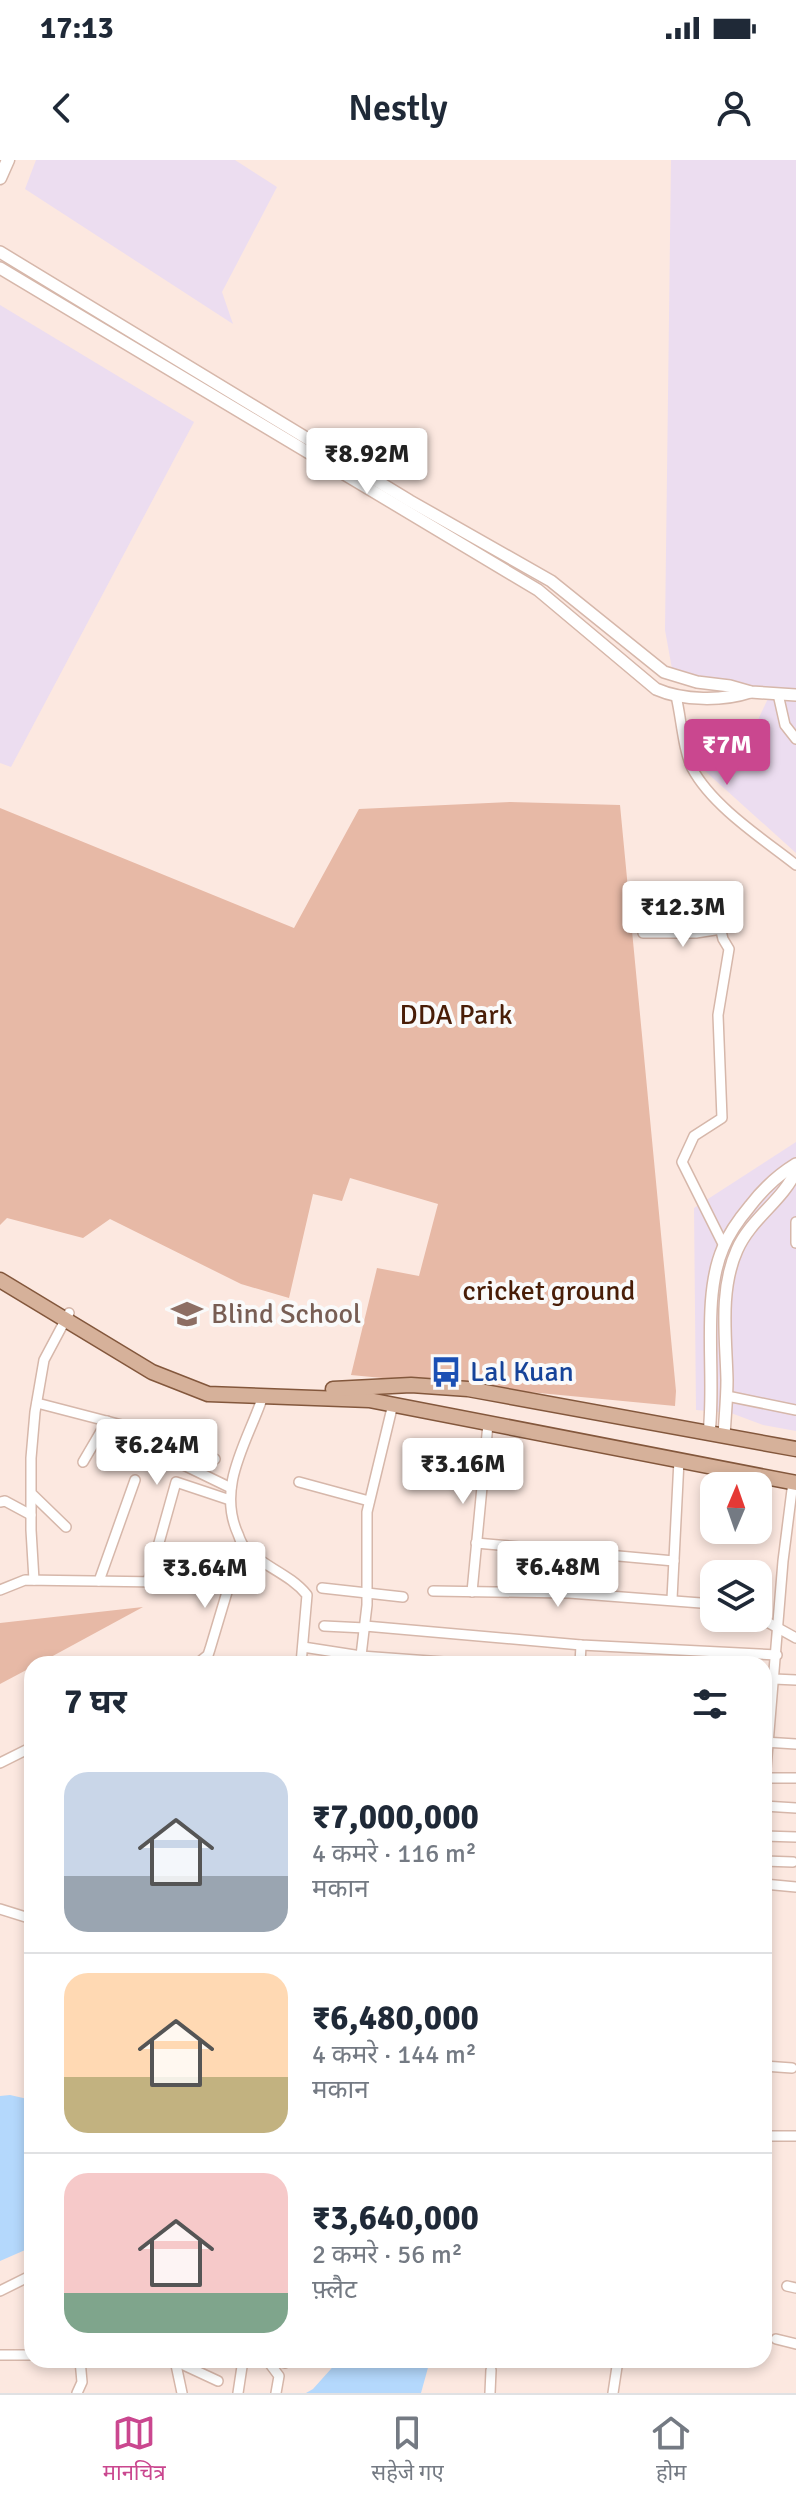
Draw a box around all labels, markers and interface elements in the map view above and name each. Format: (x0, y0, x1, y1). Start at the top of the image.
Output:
text: 17:13 (40, 10, 114, 47)
icon: back (40, 86, 84, 130)
text: Nestly (348, 86, 448, 131)
icon: person (712, 86, 756, 130)
pin: ₹8.92M (302, 428, 432, 496)
text: ₹8.92M (324, 438, 410, 470)
pin: ₹7M (688, 719, 766, 787)
text: ₹7M (702, 729, 752, 761)
pin: ₹12.3M (618, 881, 748, 949)
text: ₹12.3M (640, 891, 726, 923)
park label: DDA Park (399, 998, 513, 1032)
park label: cricket ground (463, 1274, 635, 1308)
school or university icon: Blind School (170, 1297, 204, 1331)
place label: Blind School (211, 1297, 361, 1331)
bus stop icon: Lal Kuan (429, 1355, 463, 1389)
place label: Lal Kuan (470, 1355, 574, 1389)
pin: ₹6.24M (92, 1419, 222, 1487)
text: ₹6.24M (114, 1429, 200, 1461)
pin: ₹3.16M (398, 1438, 528, 1506)
text: ₹3.16M (420, 1448, 506, 1480)
north arrow (700, 1472, 772, 1544)
map controls (700, 1472, 772, 1632)
pin: ₹6.48M (493, 1541, 623, 1609)
pin: ₹3.64M (140, 1542, 270, 1610)
text: ₹6.48M (515, 1551, 601, 1583)
text: ₹3.64M (162, 1552, 248, 1584)
button: layers (700, 1560, 772, 1632)
text: 7 घर (64, 1681, 127, 1723)
icon: filters (688, 1682, 732, 1726)
text: ₹7,000,000 (312, 1796, 479, 1838)
icon: home (128, 1804, 224, 1900)
text: 4 कमरे · 116 m² (312, 1838, 477, 1870)
text: मकान (312, 1873, 369, 1905)
text: ₹6,480,000 (312, 1997, 479, 2039)
icon: home (128, 2005, 224, 2101)
text: 4 कमरे · 144 m² (312, 2039, 477, 2071)
text: मकान (312, 2074, 369, 2106)
text: ₹3,640,000 (312, 2197, 479, 2239)
icon: home (128, 2205, 224, 2301)
text: 2 कमरे · 56 m² (312, 2239, 463, 2271)
text: फ़्लैट (312, 2274, 357, 2306)
tab: मानचित्र (103, 2411, 166, 2489)
tab: सहेजे गए (371, 2411, 444, 2489)
tab: होम (649, 2411, 693, 2489)

